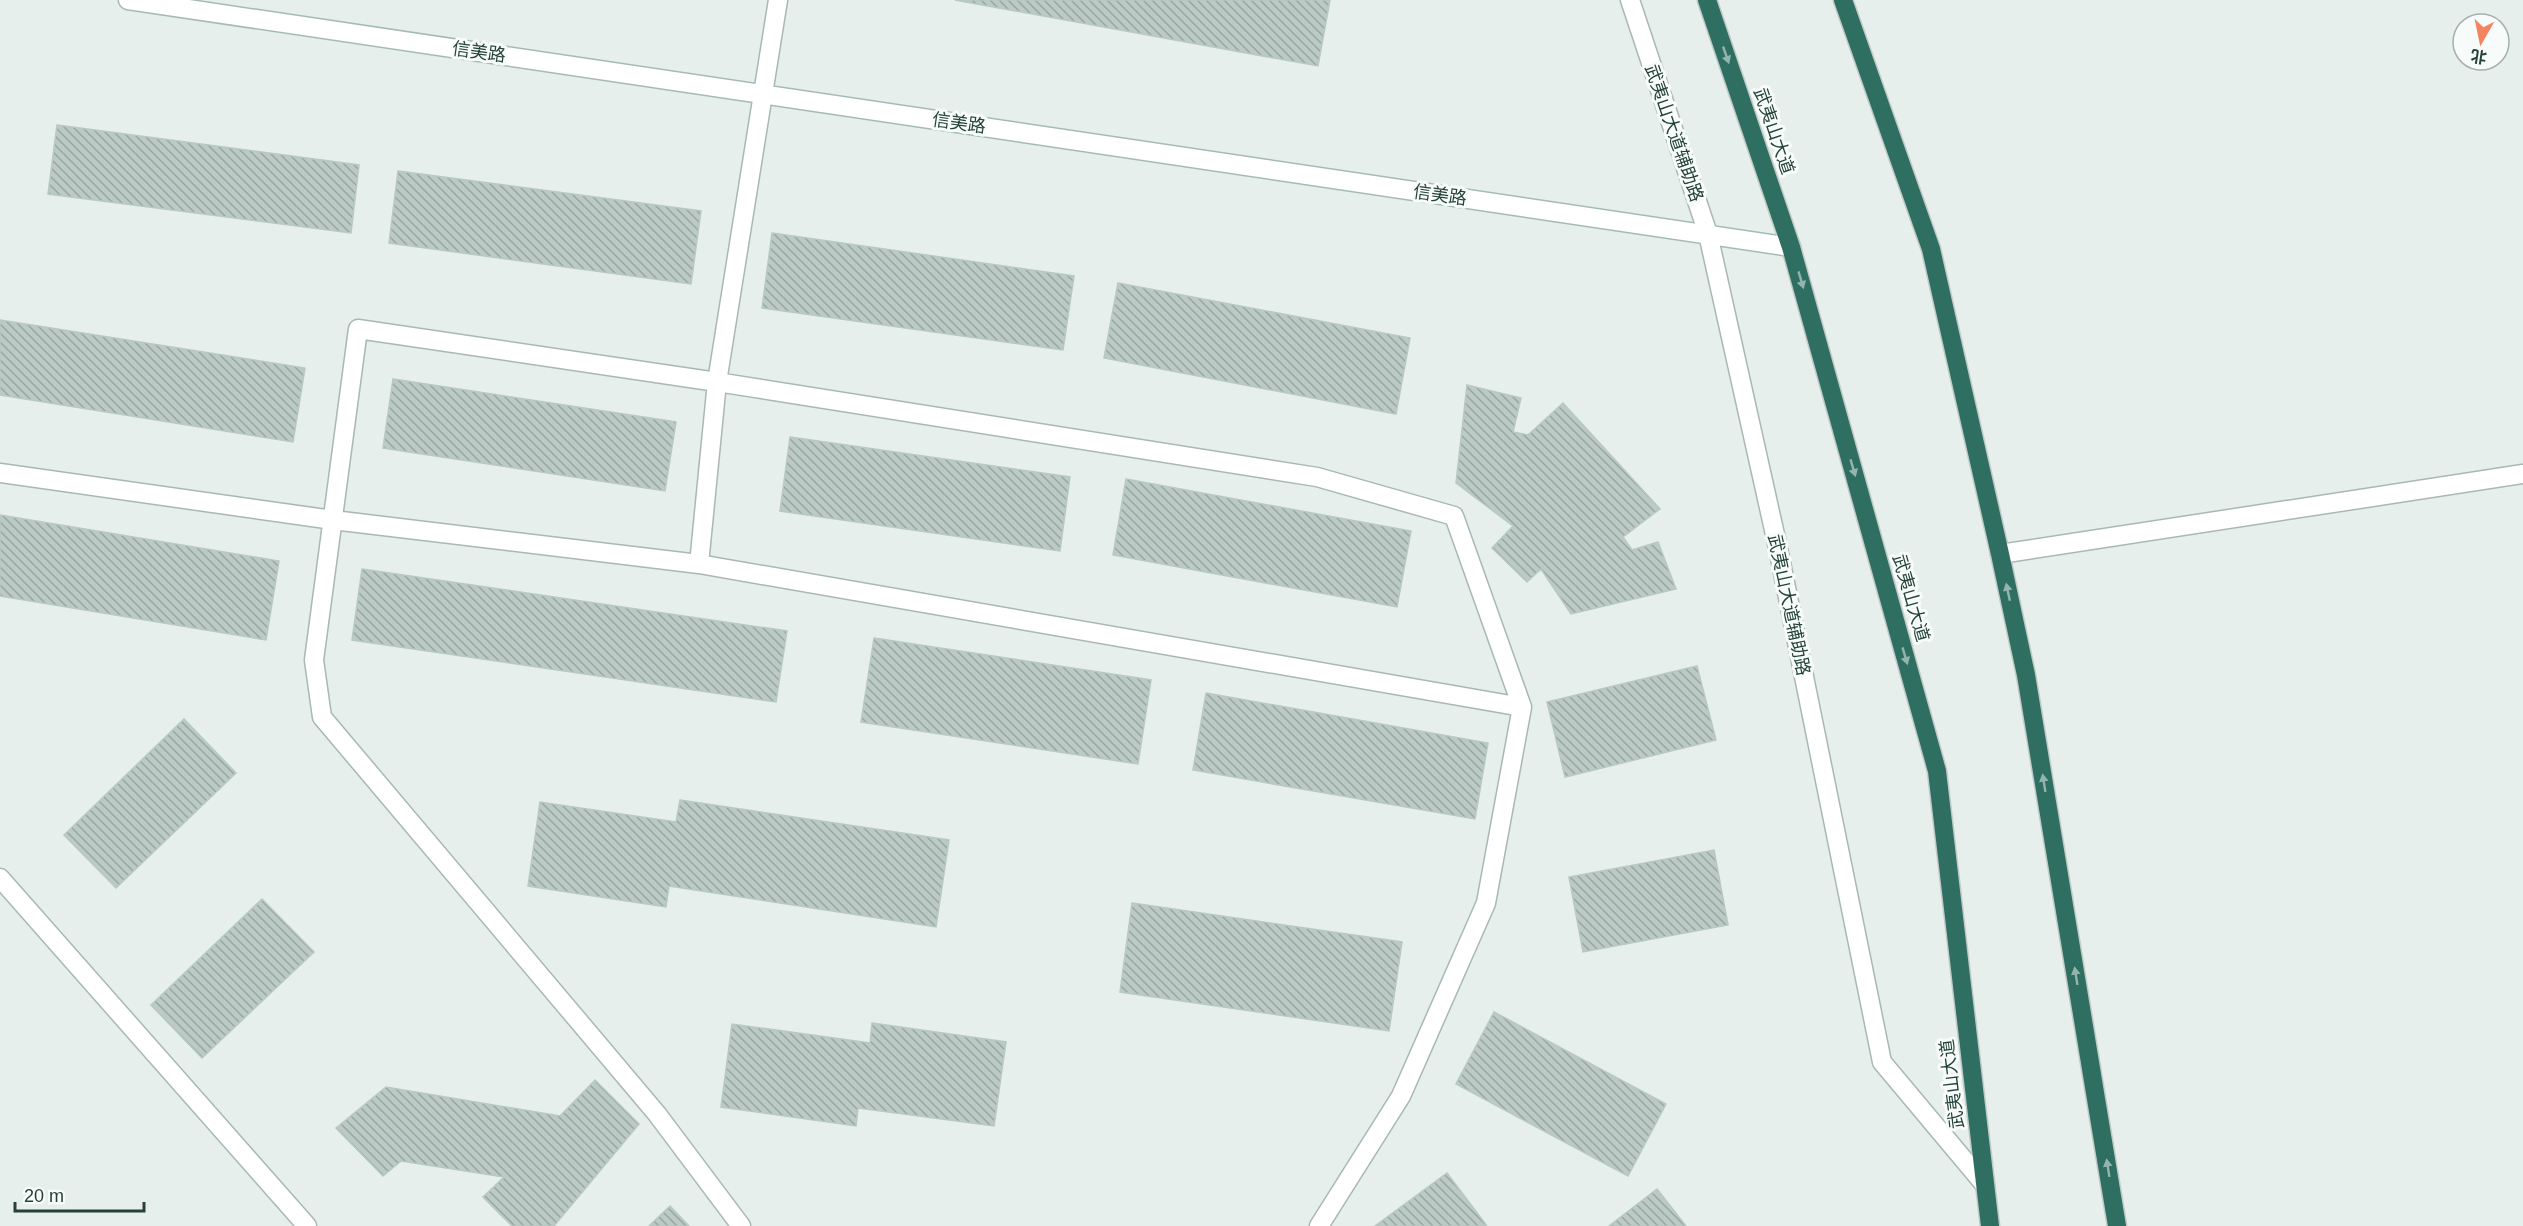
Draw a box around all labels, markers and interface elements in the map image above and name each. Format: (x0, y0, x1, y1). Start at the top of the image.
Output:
north arrow (2451, 12, 2511, 72)
street label: 信美路 (451, 38, 507, 66)
one-way arrow (1721, 46, 1731, 64)
text: 北 (2469, 47, 2488, 66)
street label: 武夷山大道辅助路 (1641, 62, 1707, 204)
street label: 武夷山大道 (1750, 85, 1798, 177)
street label: 信美路 (931, 109, 987, 137)
street label: 信美路 (1412, 181, 1468, 209)
one-way arrow (1796, 271, 1806, 289)
one-way arrow (1849, 459, 1858, 477)
street label: 武夷山大道辅助路 (1764, 532, 1814, 678)
street label: 武夷山大道 (1889, 552, 1933, 644)
one-way arrow (2003, 582, 2012, 601)
one-way arrow (1901, 647, 1910, 665)
one-way arrow (2039, 774, 2048, 793)
one-way arrow (2071, 966, 2080, 985)
street label: 武夷山大道 (1937, 1038, 1967, 1130)
one-way arrow (2103, 1159, 2112, 1178)
scale bar (15, 1175, 144, 1213)
text: 20 m (24, 1186, 64, 1206)

